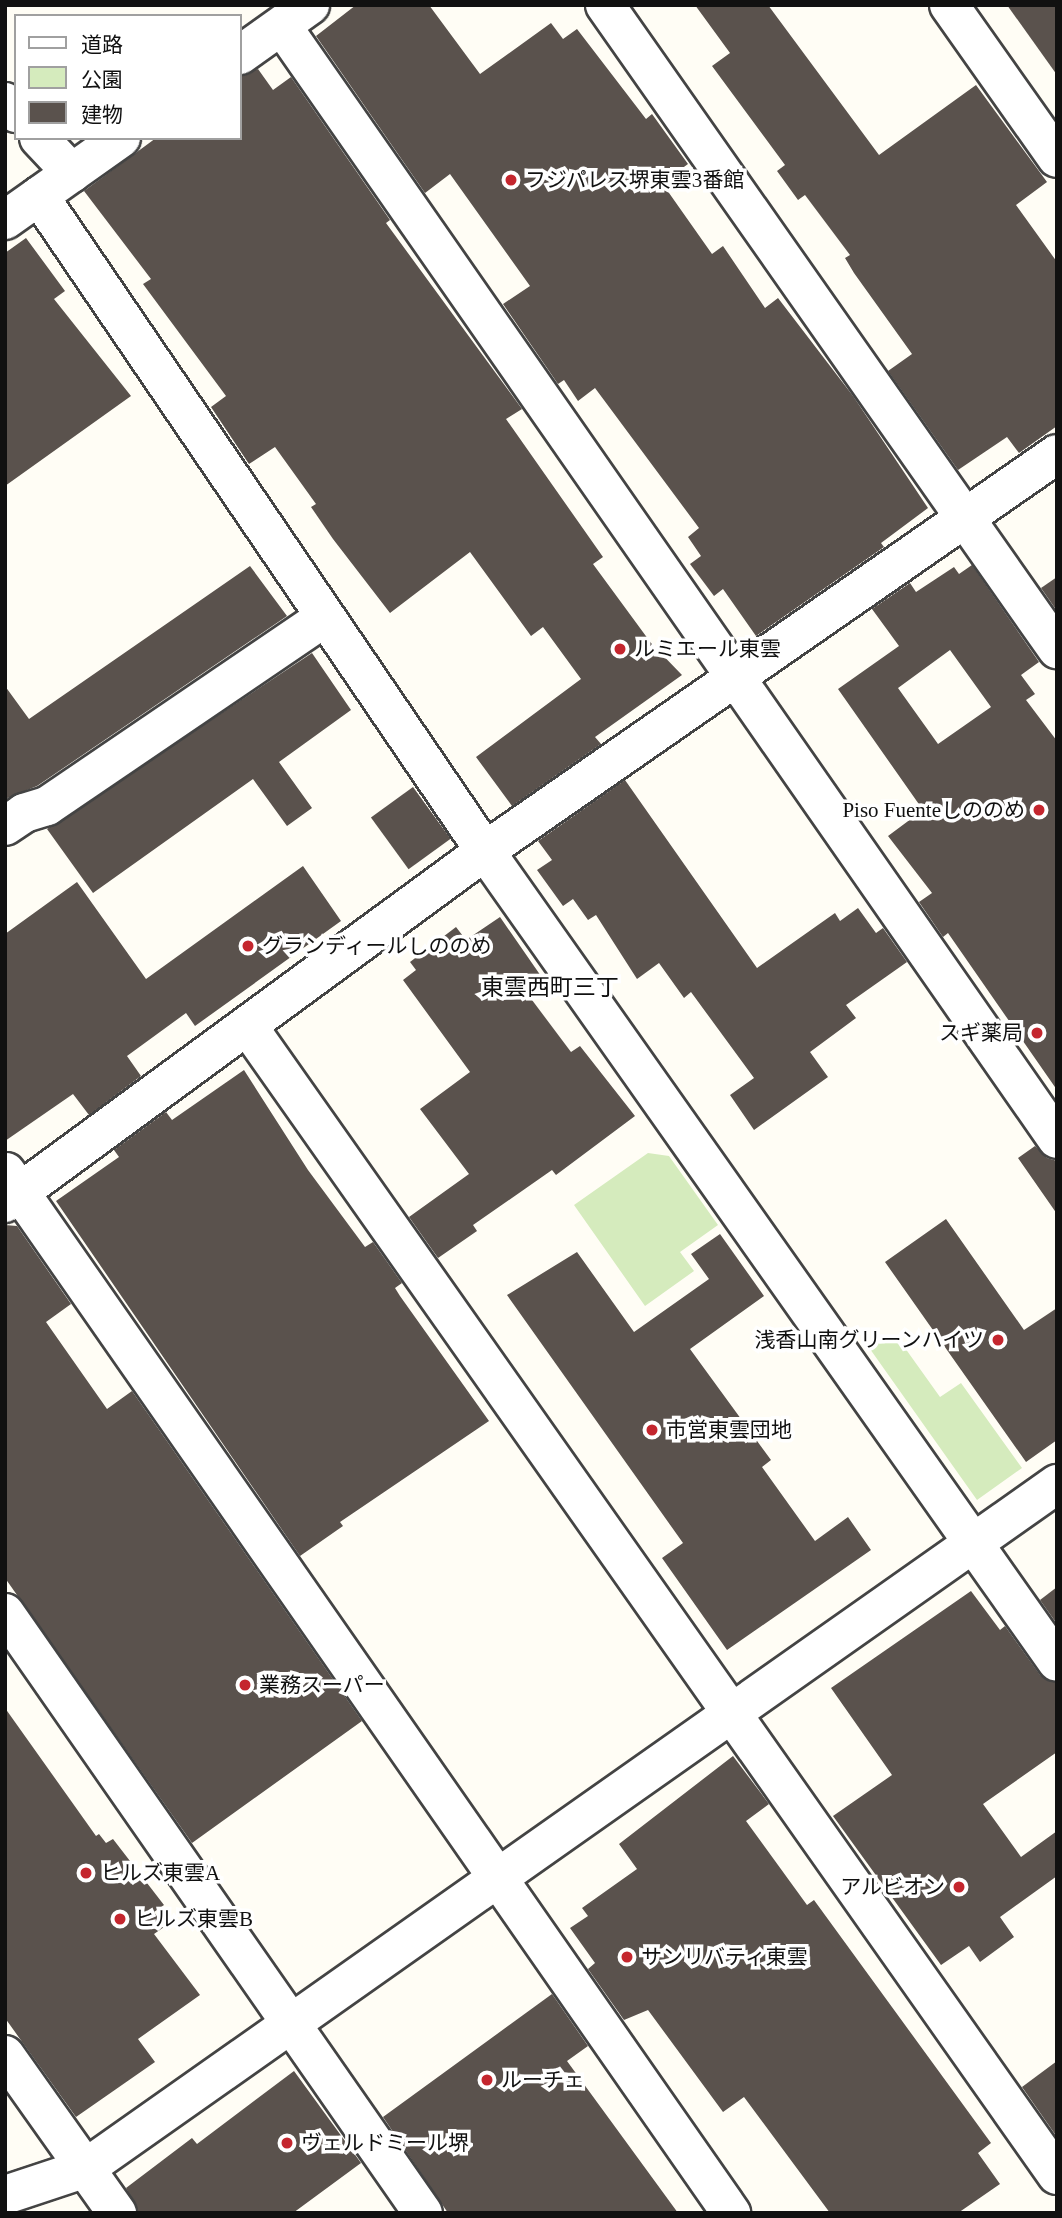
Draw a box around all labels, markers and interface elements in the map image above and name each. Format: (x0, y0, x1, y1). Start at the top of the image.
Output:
legend (14, 14, 242, 140)
text: 道路 (81, 33, 123, 57)
text: 公園 (81, 68, 123, 92)
text: 建物 (81, 103, 123, 127)
place label: フジパレス堺東雲3番館 (525, 167, 745, 193)
marker: フジパレス堺東雲3番館 (503, 172, 519, 188)
place label: ルミエール東雲 (634, 636, 781, 662)
marker: ルミエール東雲 (612, 641, 628, 657)
place label: Piso Fuenteしののめ (842, 797, 1025, 823)
marker: Piso Fuenteしののめ (1031, 802, 1047, 818)
place label: グランディールしののめ (262, 933, 493, 959)
marker: グランディールしののめ (240, 938, 256, 954)
district label: 東雲西町三丁 (481, 974, 619, 1002)
place label: スギ薬局 (939, 1020, 1023, 1046)
marker: スギ薬局 (1029, 1025, 1045, 1041)
place label: 浅香山南グリーンハイツ (753, 1327, 984, 1353)
marker: 浅香山南グリーンハイツ (990, 1332, 1006, 1348)
place label: 市営東雲団地 (666, 1417, 792, 1443)
marker: 市営東雲団地 (644, 1422, 660, 1438)
place label: 業務スーパー (259, 1672, 385, 1698)
marker: 業務スーパー (237, 1677, 253, 1693)
place label: ヒルズ東雲A (100, 1860, 220, 1886)
marker: ヒルズ東雲A (78, 1865, 94, 1881)
place label: アルビオン (840, 1874, 945, 1900)
marker: アルビオン (951, 1879, 967, 1895)
place label: ヒルズ東雲B (134, 1906, 253, 1932)
marker: ヒルズ東雲B (112, 1911, 128, 1927)
place label: サンリバティ東雲 (641, 1944, 809, 1970)
marker: サンリバティ東雲 (619, 1949, 635, 1965)
place label: ルーチェ (501, 2067, 585, 2093)
marker: ルーチェ (479, 2072, 495, 2088)
place label: ヴェルドミール堺 (301, 2130, 469, 2156)
marker: ヴェルドミール堺 (279, 2135, 295, 2151)

